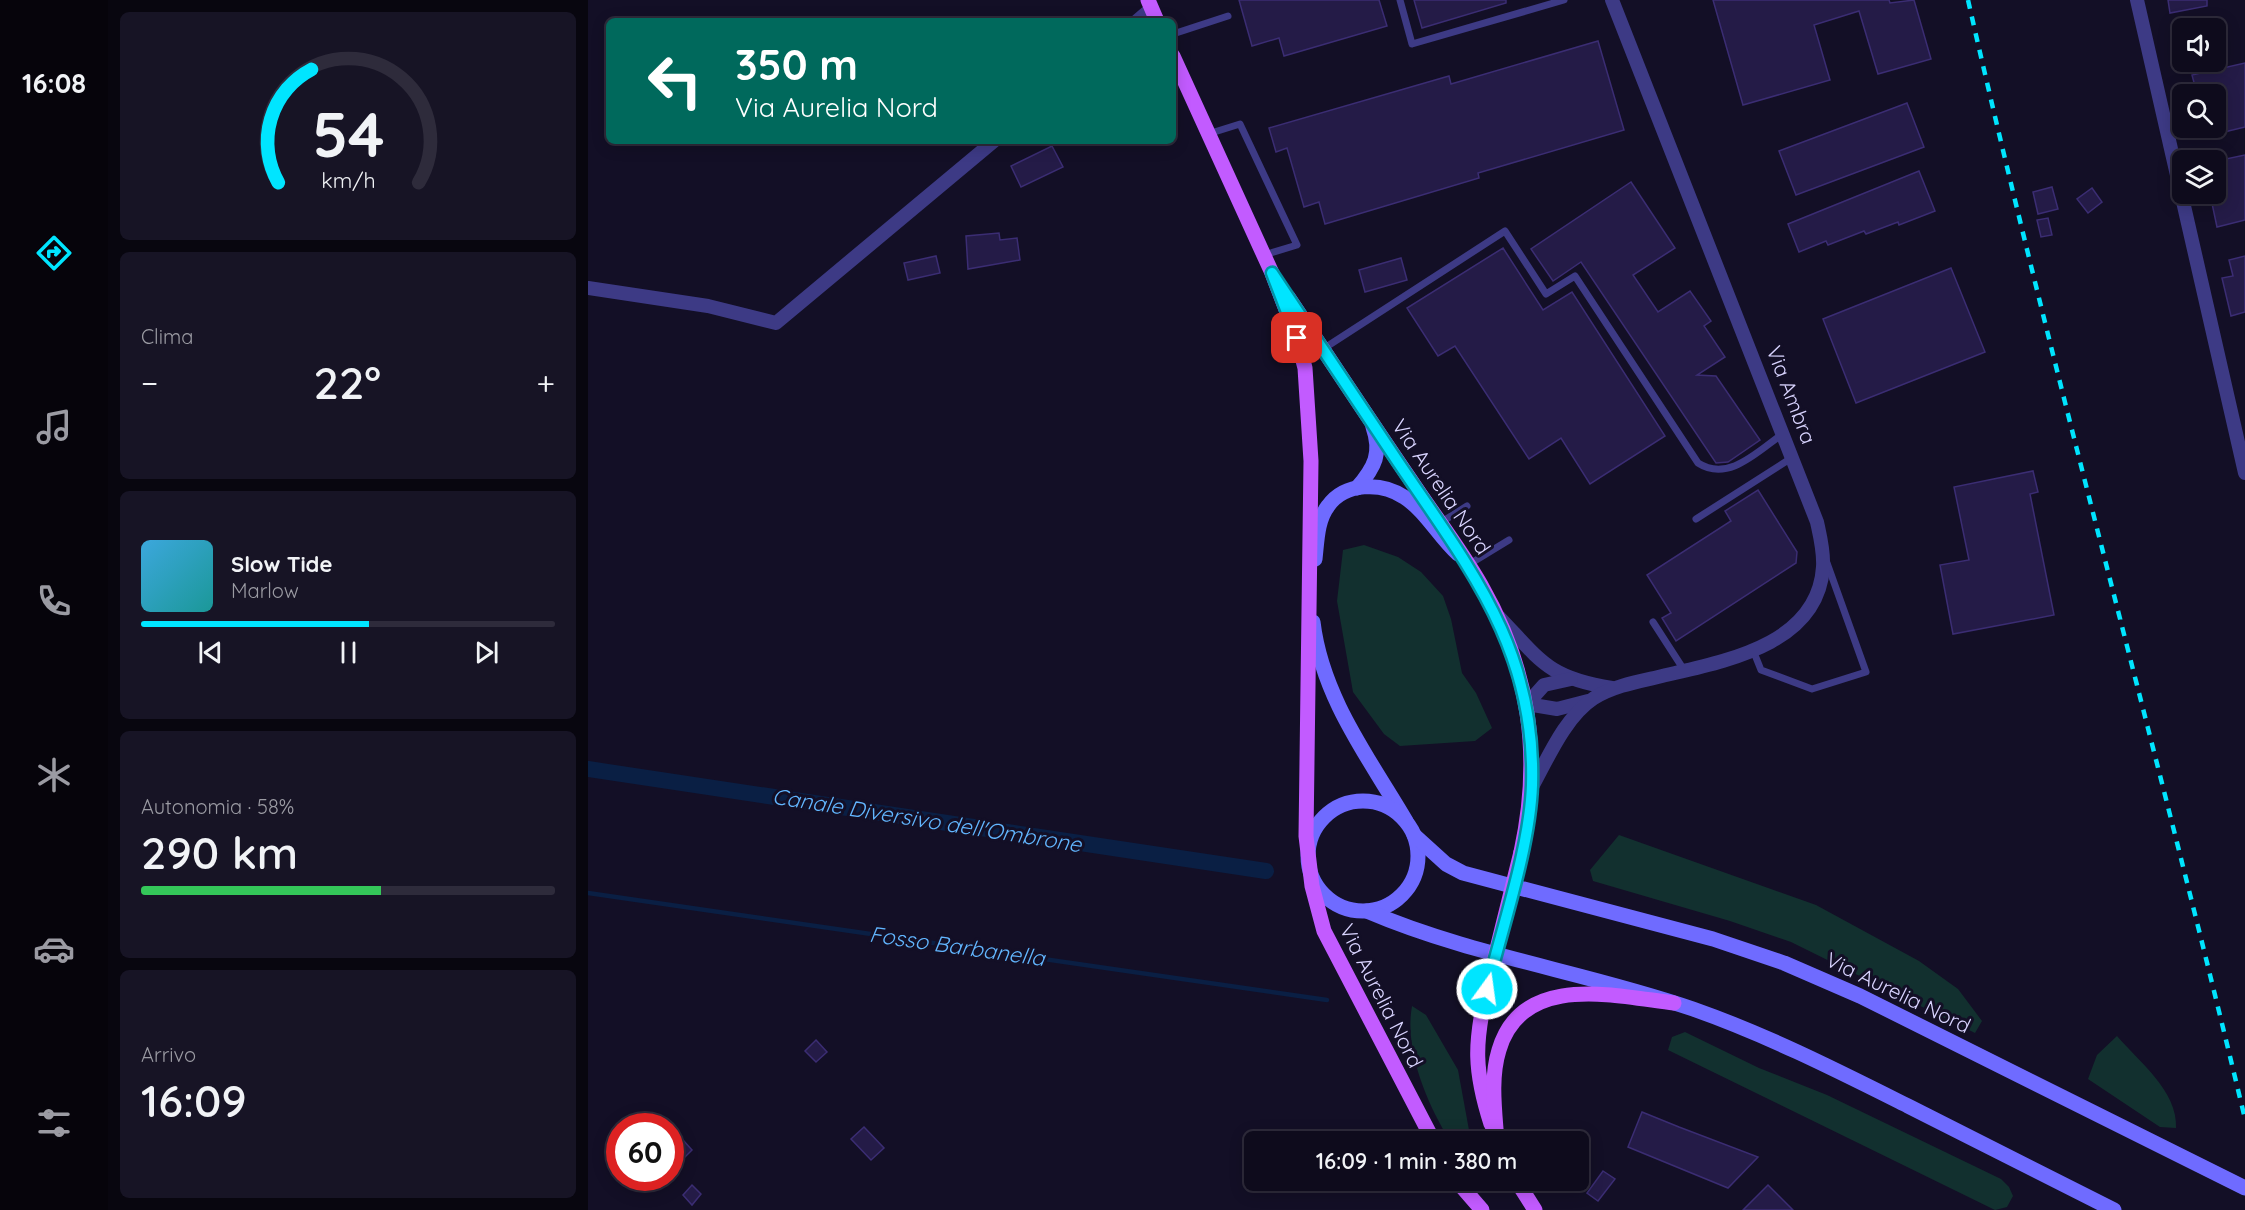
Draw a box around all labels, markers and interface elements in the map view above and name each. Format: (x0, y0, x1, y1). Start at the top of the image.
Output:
map controls (2172, 18, 2226, 204)
button: sound (2172, 18, 2226, 72)
text: 350 m (735, 38, 858, 91)
icon: left (636, 42, 714, 120)
text: 16:08 (22, 66, 86, 100)
button: search (2172, 84, 2226, 138)
text: Via Aurelia Nord (735, 90, 938, 124)
text: 54 (312, 95, 384, 173)
button: layers (2172, 150, 2226, 204)
text: km/h (321, 167, 375, 193)
icon: directions (33, 232, 75, 274)
pin (1271, 312, 1322, 363)
icon: arrive (1280, 321, 1313, 354)
text: Clima (141, 324, 193, 349)
street label: Via Ambra (1761, 342, 1823, 447)
text: 22° (314, 354, 381, 410)
text: − (141, 362, 158, 403)
text: + (536, 362, 555, 403)
icon: music (33, 406, 75, 448)
street label: Via Aurelia Nord (1387, 414, 1497, 559)
text: Slow Tide (231, 550, 332, 578)
text: Marlow (231, 578, 299, 603)
icon: phone (33, 580, 75, 622)
icon: previous (194, 636, 227, 669)
icon: pause (332, 636, 365, 669)
icon: next (470, 636, 503, 669)
icon: climate (33, 754, 75, 796)
water label: Canale Diversivo dell'Ombrone (770, 782, 1085, 859)
text: Autonomia · 58% (141, 794, 294, 819)
text: 290 km (141, 824, 298, 880)
street label: Via Aurelia Nord (1334, 919, 1429, 1072)
water label: Fosso Barbanella (868, 920, 1048, 972)
icon: car (33, 928, 75, 970)
street label: Via Aurelia Nord (1822, 946, 1975, 1038)
position arrow (1455, 957, 1519, 1021)
text: Arrivo (141, 1042, 196, 1067)
text: 16:09 (141, 1072, 247, 1128)
icon: filters (33, 1102, 75, 1144)
speed limit sign: 60 (606, 1113, 684, 1191)
text: 16:09 · 1 min · 380 m (1316, 1147, 1517, 1175)

